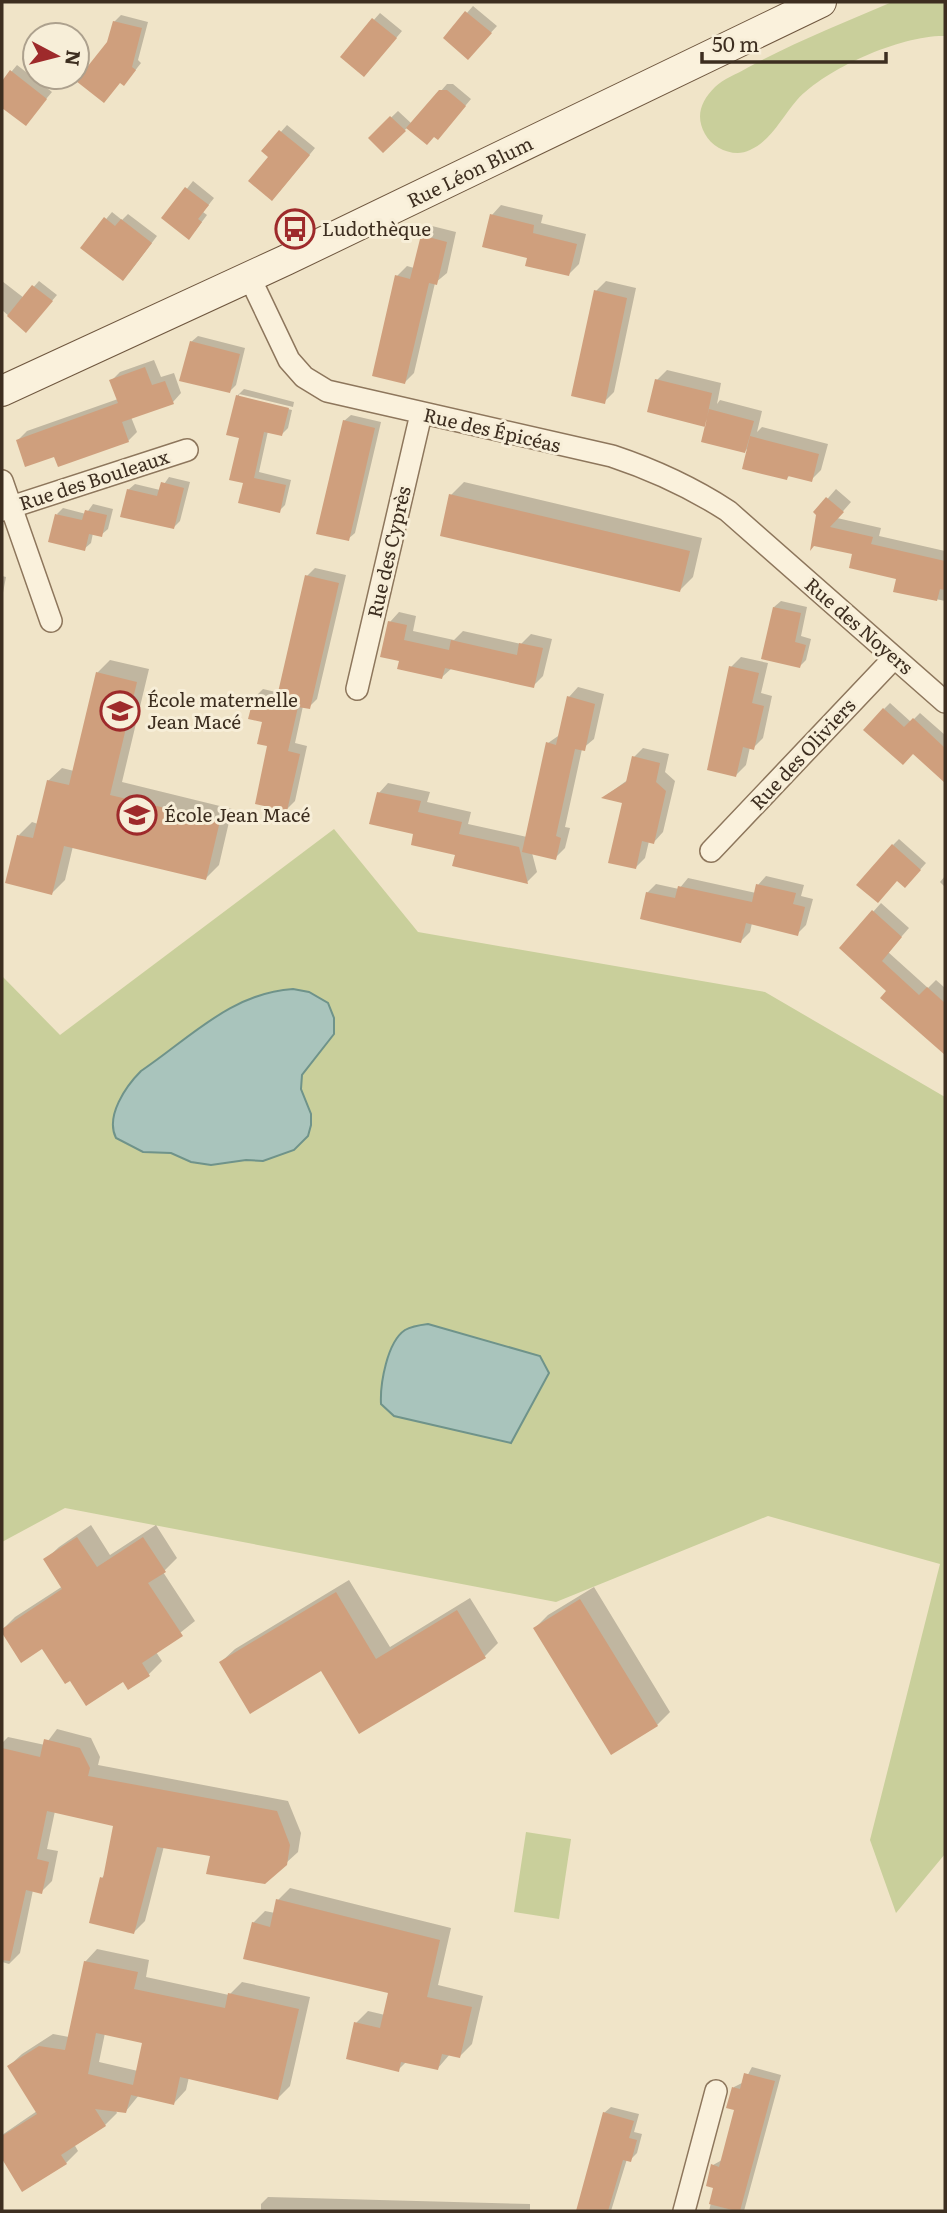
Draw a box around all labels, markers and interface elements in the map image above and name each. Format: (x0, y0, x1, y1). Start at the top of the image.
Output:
north arrow (21, 21, 91, 91)
scale bar (702, 21, 886, 65)
text: 50 m (712, 27, 759, 58)
text: N (59, 49, 89, 68)
street label: Rue Léon Blum (402, 128, 537, 214)
bus stop icon: Ludothèque (274, 208, 316, 250)
place label: Ludothèque (322, 214, 431, 242)
street label: Rue des Épicéas (421, 400, 564, 459)
street label: Rue des Bouleaux (15, 442, 173, 517)
street label: Rue des Cyprès (359, 483, 417, 620)
street label: Rue des Noyers (799, 570, 920, 681)
place label: École maternelle Jean Macé (147, 685, 298, 735)
school or university icon: École maternelle Jean Macé (99, 690, 141, 732)
street label: Rue des Oliviers (743, 691, 862, 815)
school or university icon: École Jean Macé (116, 794, 158, 836)
place label: École Jean Macé (164, 800, 310, 828)

